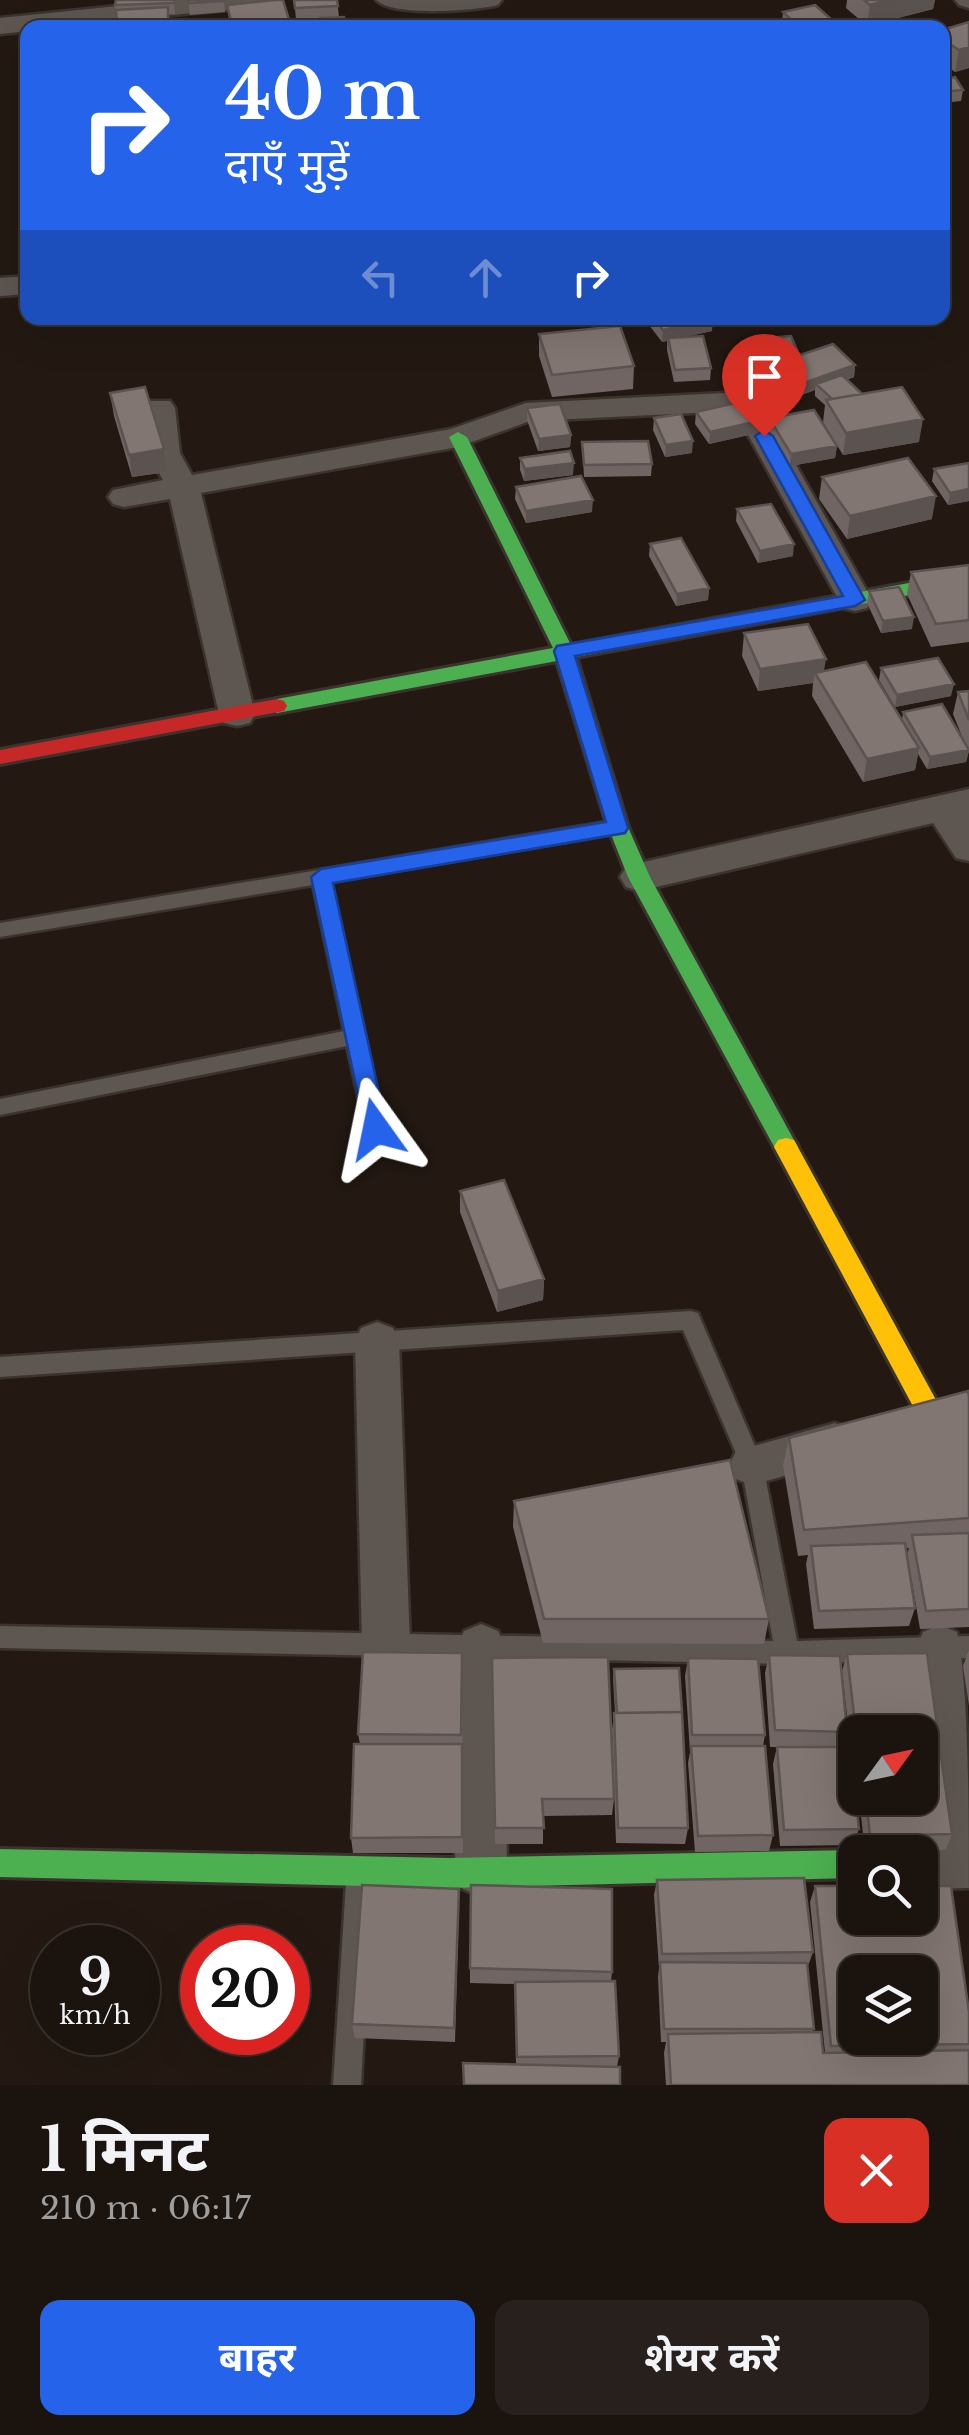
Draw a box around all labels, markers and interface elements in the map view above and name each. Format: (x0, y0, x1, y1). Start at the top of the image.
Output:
text: 40 m (225, 51, 420, 138)
icon: right (60, 60, 190, 190)
text: दाएँ मुड़ें (225, 137, 349, 193)
icon: left (353, 250, 408, 305)
icon: ahead (458, 250, 513, 305)
icon: right (563, 250, 618, 305)
pin (722, 334, 807, 437)
icon: arrive (737, 349, 792, 404)
position arrow (324, 1077, 428, 1181)
north arrow (838, 1715, 938, 1815)
map controls (838, 1715, 938, 2055)
button: search (838, 1835, 938, 1935)
speed limit sign: 20 (180, 1925, 310, 2055)
text: 9 (78, 1946, 112, 2009)
button: layers (838, 1955, 938, 2055)
text: km/h (60, 2000, 130, 2031)
text: 1 मिनट (40, 2113, 208, 2187)
button: close (824, 2118, 929, 2223)
text: 210 m · 06:17 (40, 2188, 251, 2228)
button: बाहर (40, 2300, 475, 2415)
button: शेयर करें (495, 2300, 929, 2415)

